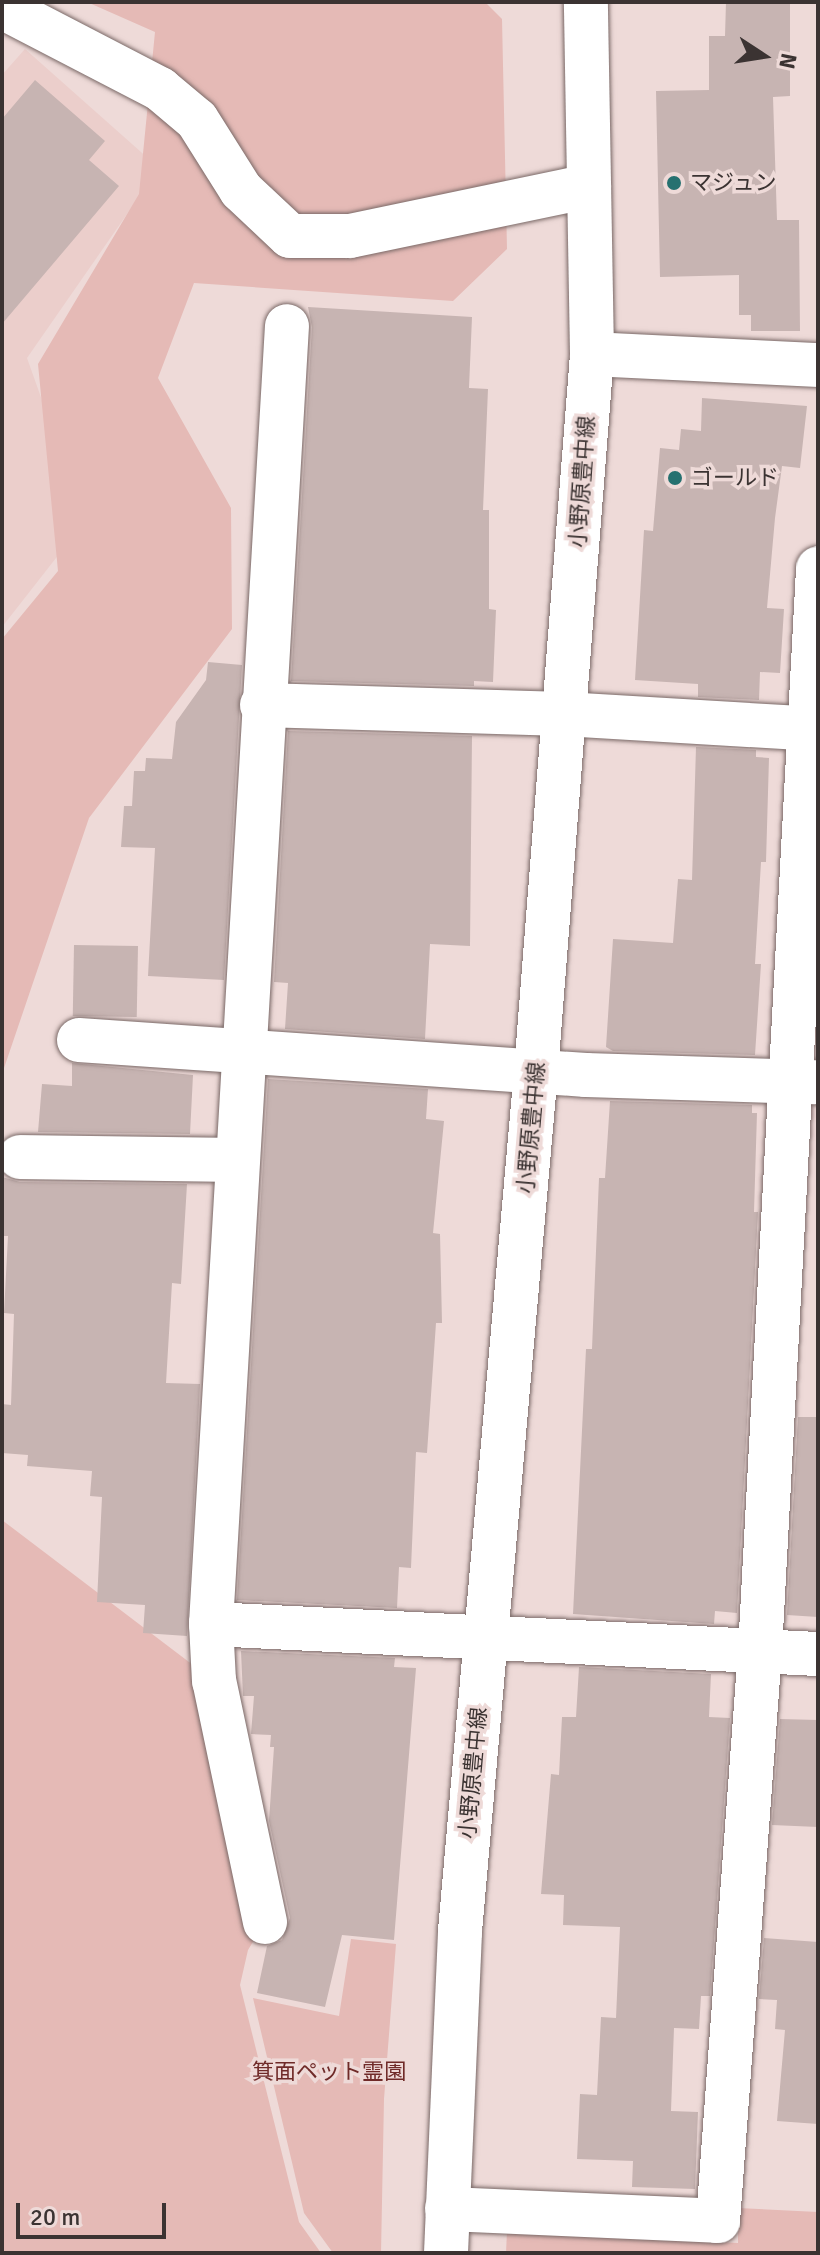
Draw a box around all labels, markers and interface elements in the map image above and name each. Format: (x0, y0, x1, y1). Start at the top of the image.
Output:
north arrow (724, 16, 804, 96)
text: N (773, 51, 803, 71)
place label: マジュン (690, 170, 778, 196)
marker: マジュン (665, 174, 683, 192)
street label: 小野原豊中線 (564, 415, 600, 549)
place label: ゴールド (691, 465, 779, 491)
marker: ゴールド (666, 469, 684, 487)
street label: 小野原豊中線 (512, 1061, 550, 1195)
street label: 小野原豊中線 (454, 1706, 492, 1840)
park label: 箕面ペット霊園 (252, 2059, 406, 2085)
scale bar (20, 2187, 170, 2237)
text: 20 m (30, 2202, 80, 2232)

